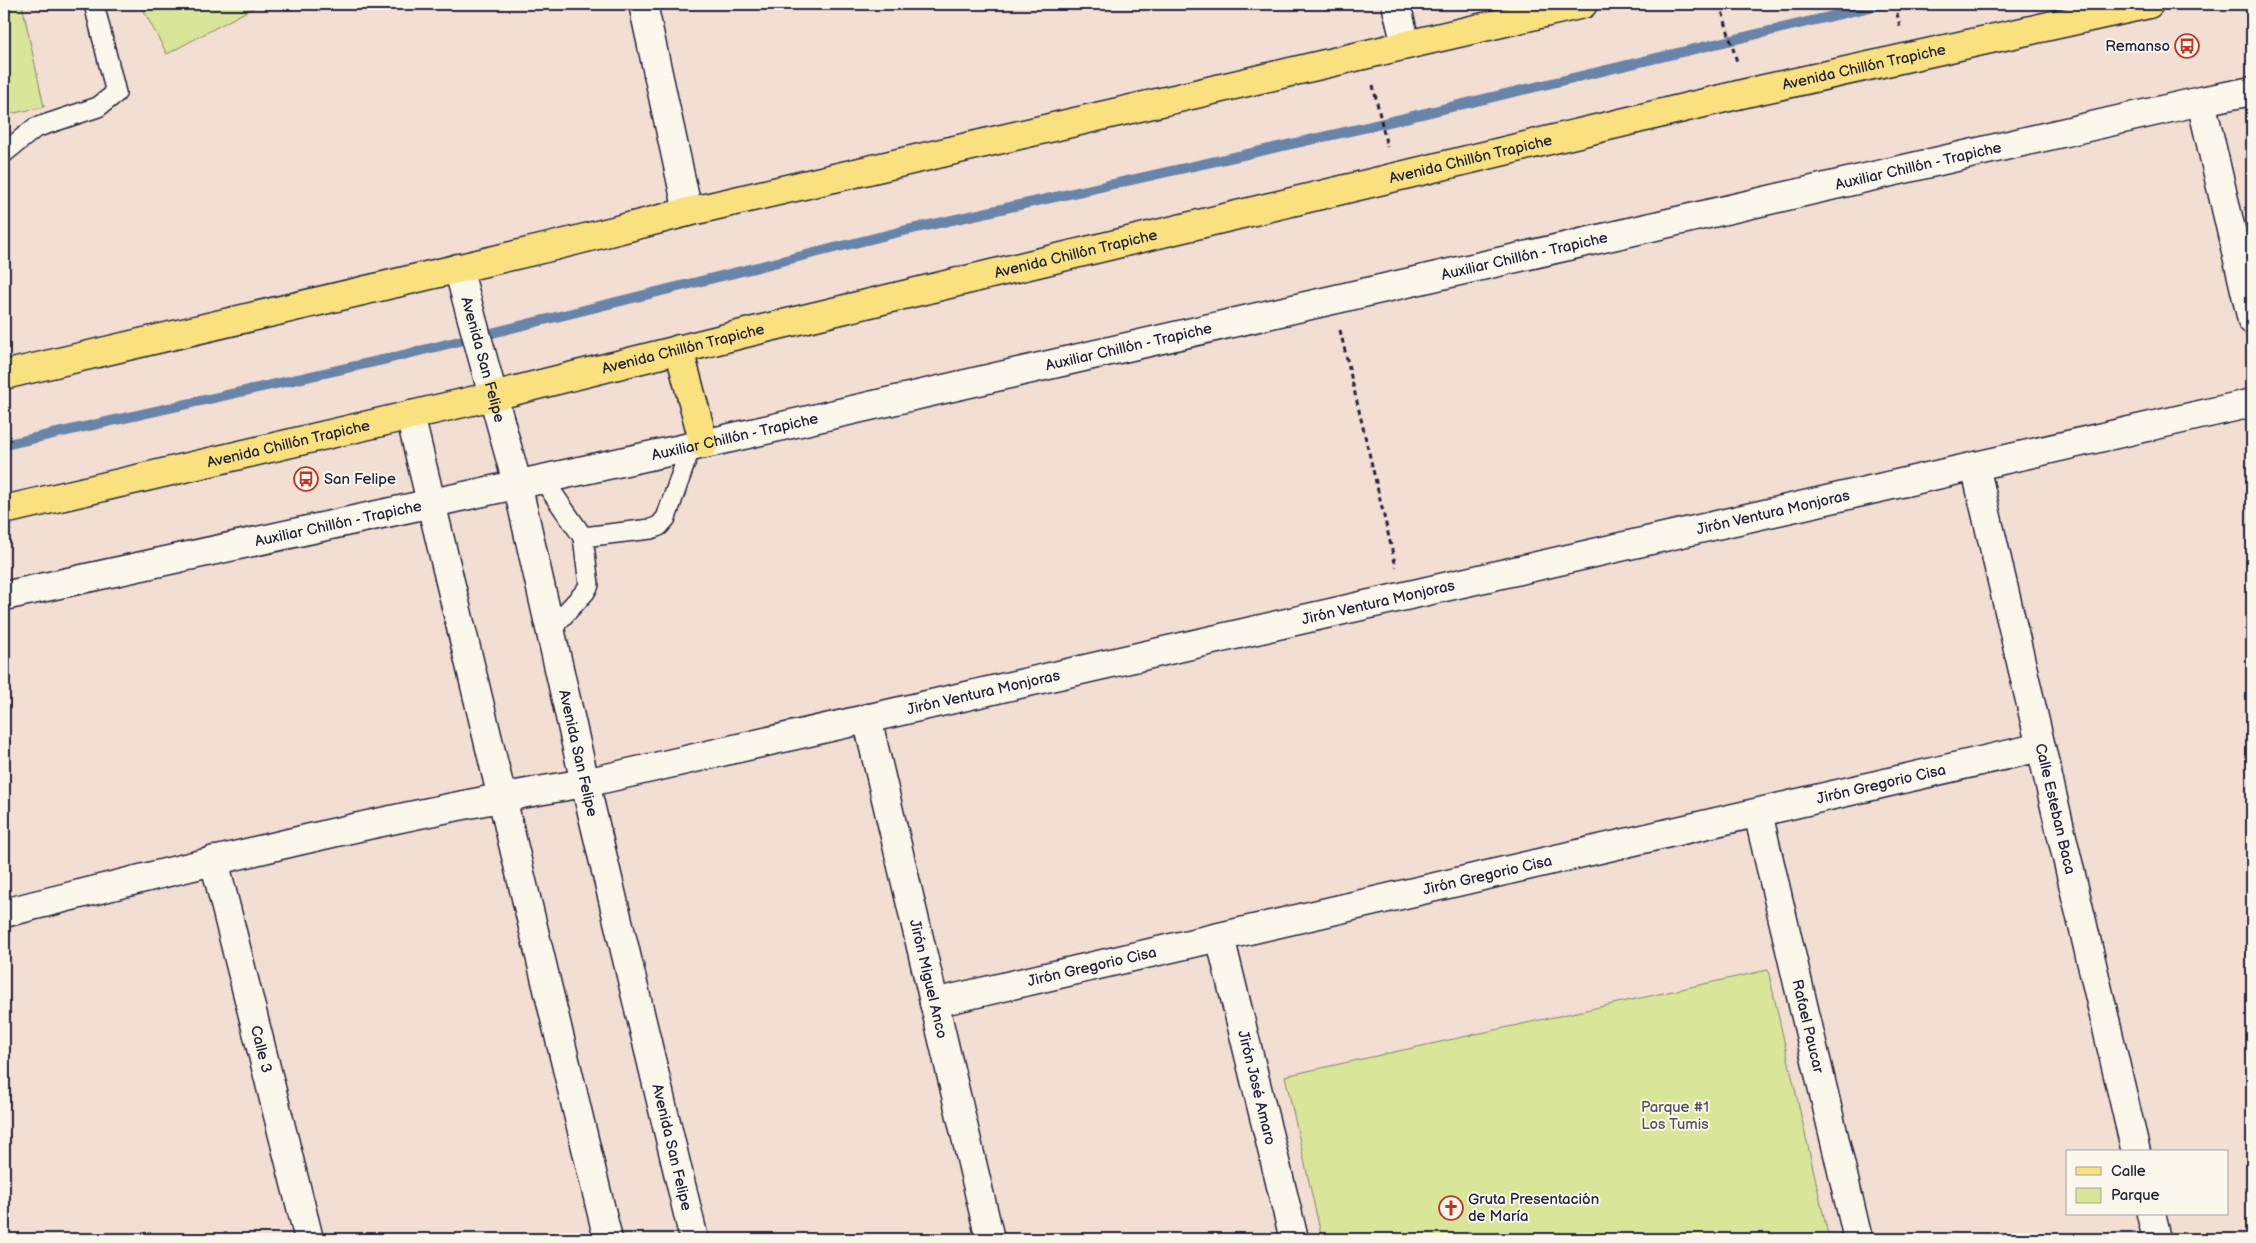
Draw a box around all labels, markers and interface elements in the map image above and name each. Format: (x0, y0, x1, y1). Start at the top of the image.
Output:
bus stop icon: Remanso (2174, 33, 2200, 59)
place label: Remanso (2105, 37, 2170, 56)
street label: Avenida Chillón Trapiche (1780, 40, 1948, 94)
street label: Avenida Chillón Trapiche (1387, 130, 1554, 188)
street label: Auxiliar Chillón - Trapiche (1833, 138, 2003, 194)
street label: Avenida Chillón Trapiche (992, 225, 1159, 282)
street label: Auxiliar Chillón - Trapiche (1439, 228, 1610, 284)
street label: Avenida San Felipe (457, 295, 509, 425)
street label: Auxiliar Chillón - Trapiche (1044, 318, 1214, 375)
street label: Avenida Chillón Trapiche (600, 319, 766, 378)
street label: Auxiliar Chillón - Trapiche (650, 409, 820, 465)
street label: Avenida Chillón Trapiche (205, 415, 372, 472)
bus stop icon: San Felipe (293, 466, 319, 492)
place label: San Felipe (324, 470, 396, 489)
street label: Jirón Ventura Monjoras (1695, 485, 1852, 539)
street label: Auxiliar Chillón - Trapiche (253, 496, 423, 551)
street label: Jirón Ventura Monjoras (1300, 575, 1457, 629)
street label: Jirón Ventura Monjoras (905, 665, 1062, 719)
street label: Avenida San Felipe (555, 688, 602, 819)
street label: Calle Esteban Baca (2031, 741, 2080, 876)
street label: Jirón Gregorio Cisa (1815, 760, 1947, 808)
street label: Jirón Gregorio Cisa (1421, 851, 1554, 899)
street label: Jirón Miguel Anco (905, 917, 952, 1040)
street label: Jirón Gregorio Cisa (1025, 942, 1158, 991)
street label: Rafael Paucar (1788, 977, 1828, 1076)
street label: Calle 3 (246, 1024, 276, 1075)
street label: Jirón José Amaro (1234, 1028, 1280, 1147)
street label: Avenida San Felipe (648, 1082, 696, 1213)
park label: Parque #1 Los Tumis (1641, 1098, 1709, 1134)
legend (2066, 1150, 2228, 1216)
text: Calle (2111, 1162, 2146, 1181)
text: Parque (2111, 1186, 2160, 1205)
place label: Gruta Presentación de María (1468, 1190, 1599, 1226)
church icon: Gruta Presentación de María (1438, 1195, 1464, 1221)

